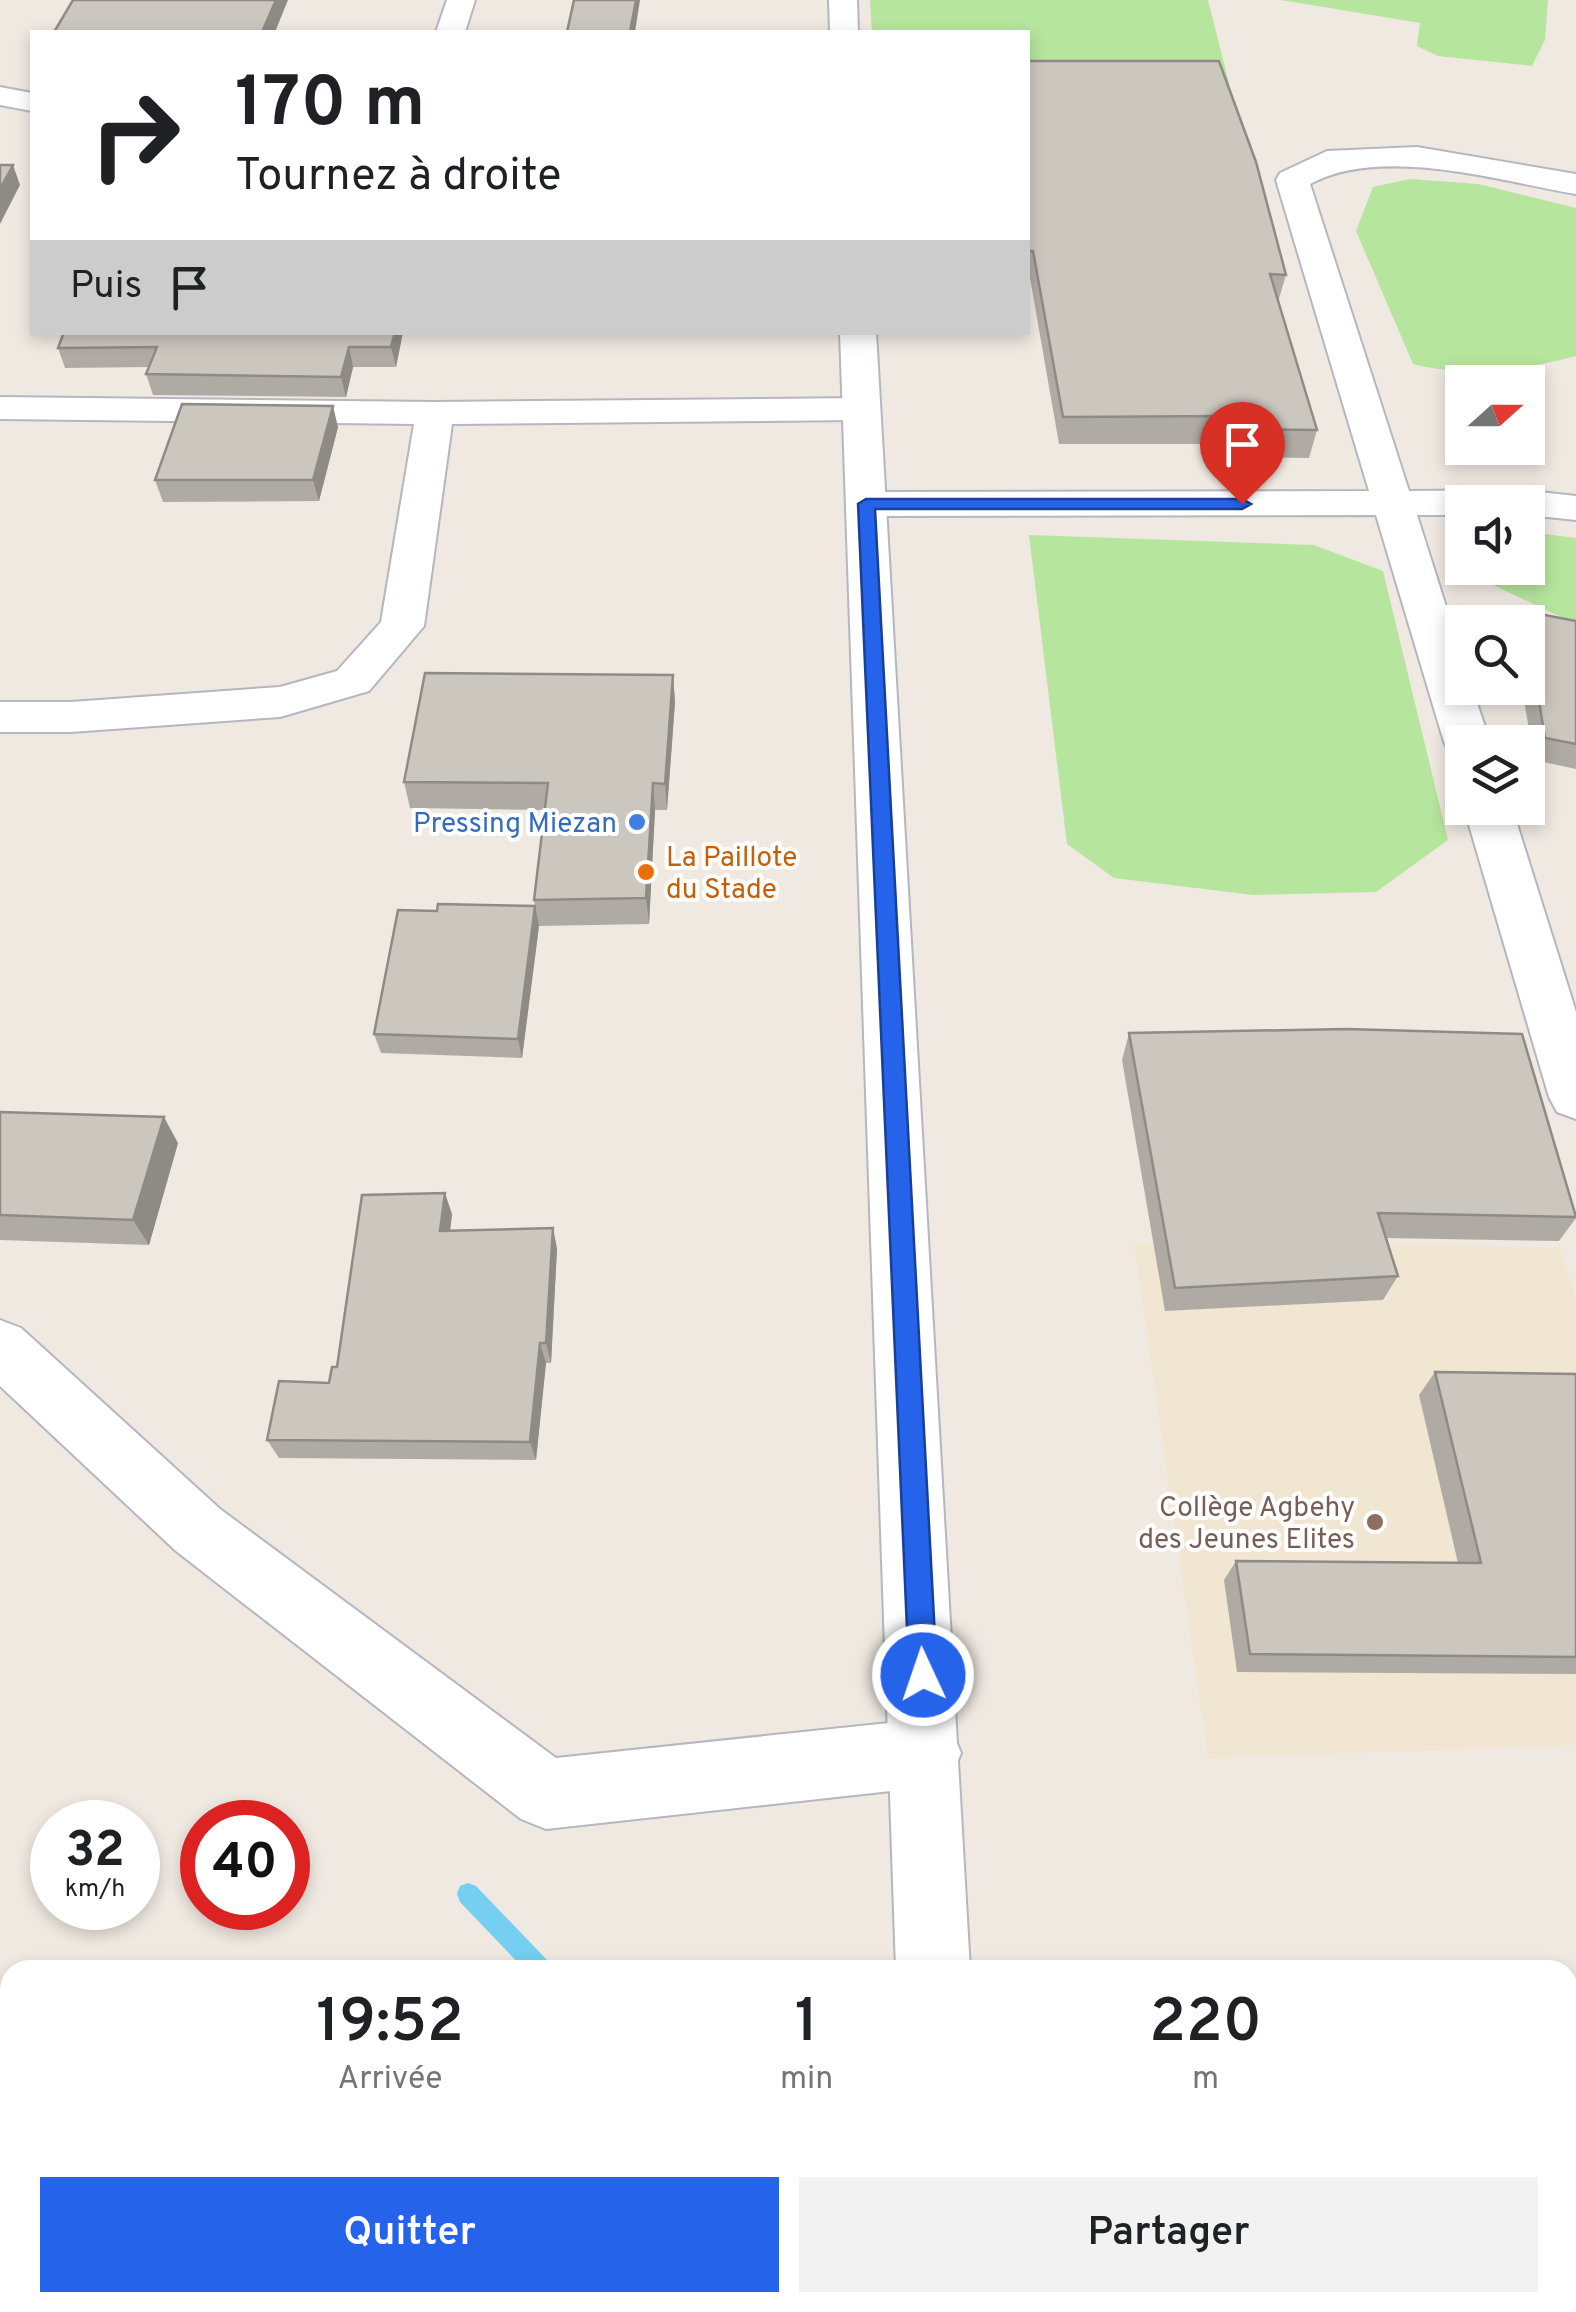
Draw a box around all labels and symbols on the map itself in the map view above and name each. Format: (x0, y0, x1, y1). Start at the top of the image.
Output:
north arrow (1445, 365, 1545, 465)
pin (1200, 402, 1285, 505)
place label: Pressing Miezan (413, 807, 617, 843)
marker: Pressing Miezan (626, 811, 648, 833)
place label: La Paillote du Stade (666, 841, 797, 909)
marker: La Paillote du Stade (635, 861, 657, 883)
place label: Collège Agbehy des Jeunes Elites (1138, 1491, 1355, 1559)
marker: Collège Agbehy des Jeunes Elites (1364, 1511, 1386, 1533)
position arrow (871, 1623, 975, 1727)
speed limit sign: 40 (180, 1800, 310, 1930)

